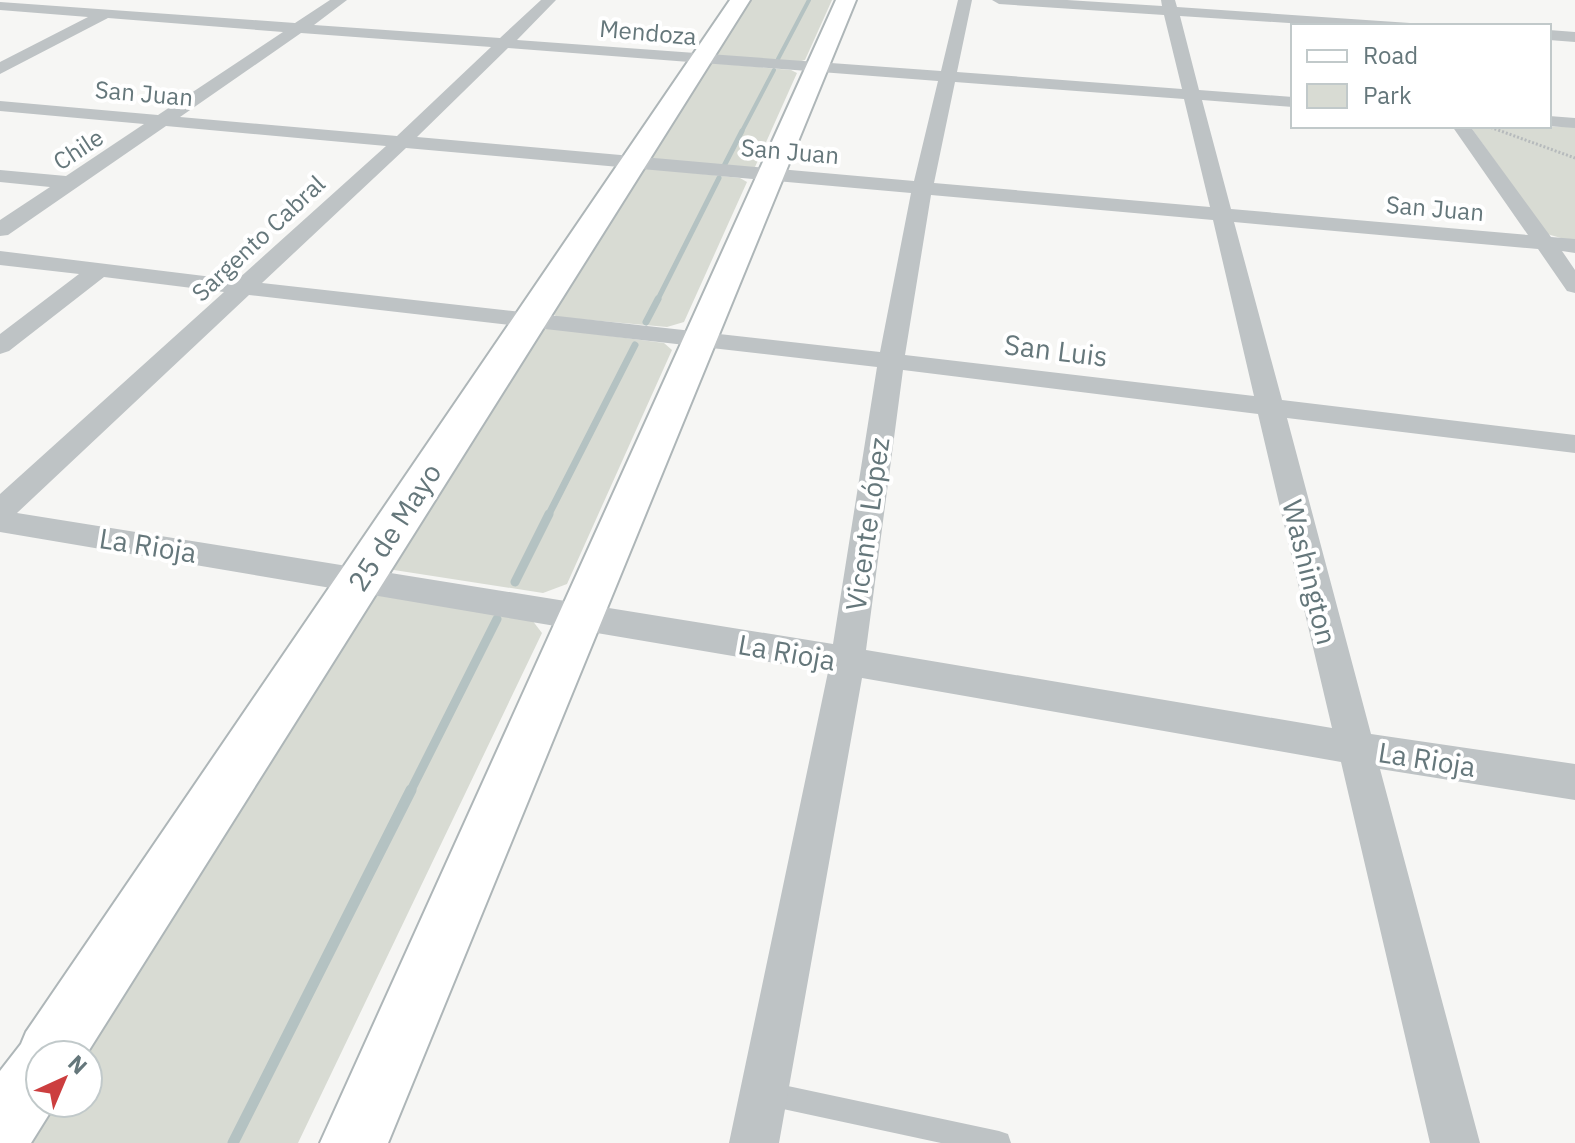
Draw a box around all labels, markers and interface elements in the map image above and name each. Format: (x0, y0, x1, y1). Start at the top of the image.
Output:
street label: Mendoza (598, 12, 698, 52)
legend (1291, 24, 1551, 128)
text: Road (1363, 39, 1418, 71)
street label: San Juan (94, 73, 194, 113)
text: Park (1363, 79, 1412, 111)
street label: Chile (47, 121, 109, 177)
street label: San Juan (740, 131, 840, 171)
street label: Sargento Cabral (184, 168, 332, 308)
street label: San Juan (1385, 188, 1485, 228)
street label: San Luis (1002, 325, 1110, 375)
street label: Vicente López (837, 435, 897, 613)
street label: 25 de Mayo (339, 456, 449, 598)
street label: Washington (1274, 496, 1346, 648)
street label: La Rioja (97, 519, 199, 571)
street label: La Rioja (735, 625, 839, 679)
street label: La Rioja (1376, 733, 1478, 785)
north arrow (24, 1039, 104, 1119)
text: N (62, 1048, 94, 1080)

